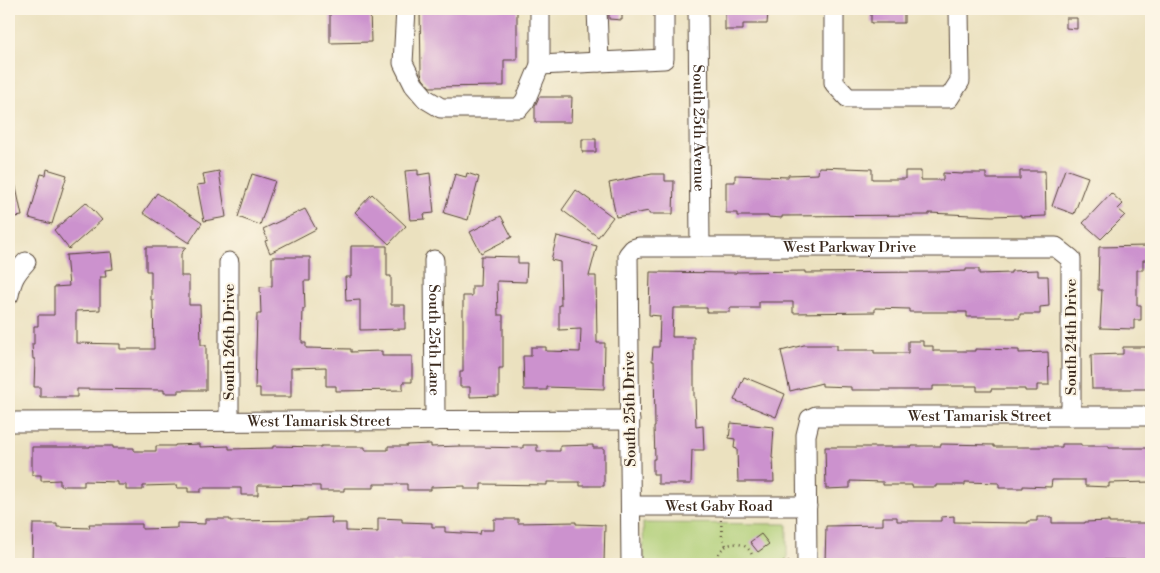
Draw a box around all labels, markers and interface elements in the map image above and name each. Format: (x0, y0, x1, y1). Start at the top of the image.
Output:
street label: South 25th Avenue (689, 64, 709, 192)
street label: West Parkway Drive (782, 238, 916, 257)
street label: South 24th Drive (1062, 279, 1081, 395)
street label: South 26th Drive (220, 284, 239, 400)
street label: South 25th Lane (425, 284, 444, 396)
street label: South 25th Drive (619, 351, 641, 467)
street label: West Tamarisk Street (907, 407, 1052, 426)
street label: West Tamarisk Street (246, 411, 391, 431)
street label: West Gaby Road (664, 497, 773, 516)

